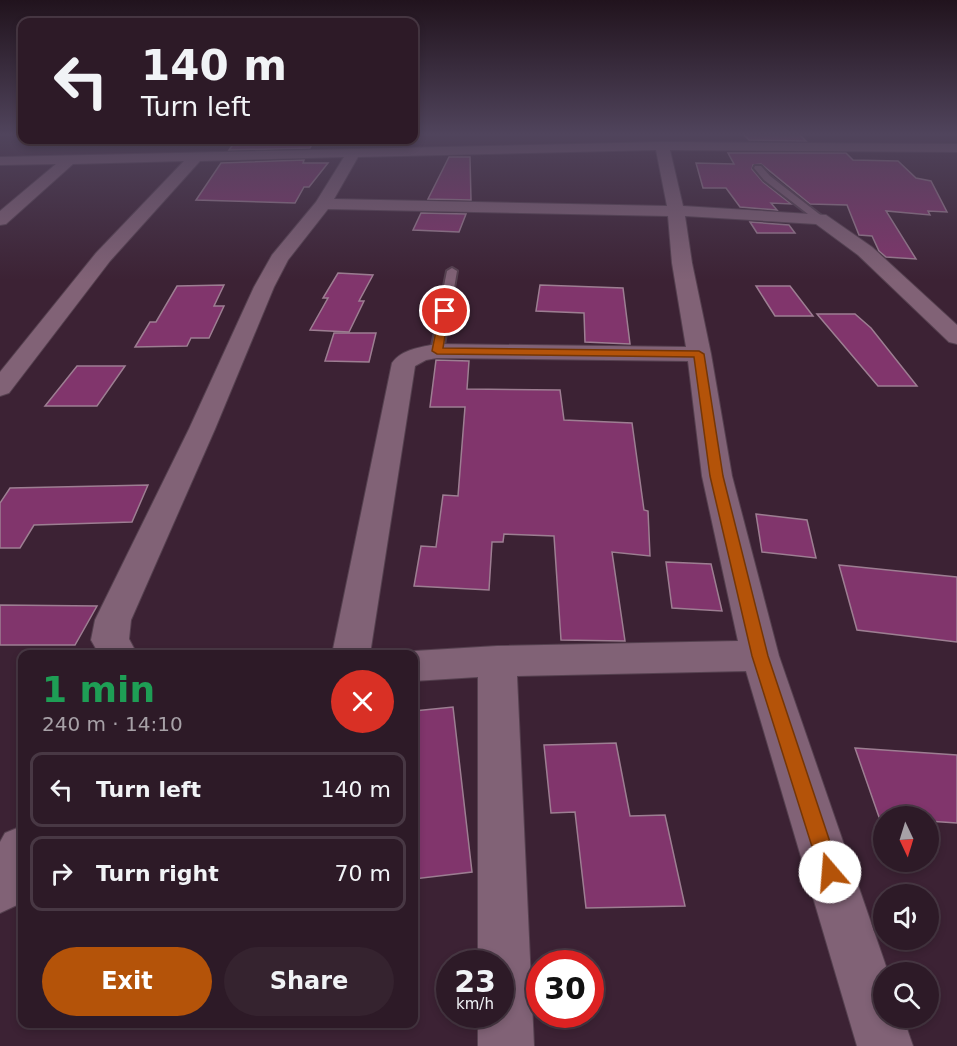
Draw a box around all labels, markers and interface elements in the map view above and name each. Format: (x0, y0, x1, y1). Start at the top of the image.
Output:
text: 140 m (141, 41, 287, 90)
icon: left (42, 42, 120, 120)
text: Turn left (141, 91, 251, 122)
pin (419, 285, 470, 336)
icon: arrive (428, 294, 461, 327)
text: 1 min (42, 669, 155, 710)
button: close (331, 670, 394, 733)
text: 240 m · 14:10 (42, 712, 183, 736)
icon: left (45, 773, 78, 806)
text: Turn left (96, 777, 201, 802)
text: 140 m (321, 777, 391, 802)
north arrow (873, 806, 939, 872)
map controls (873, 806, 939, 1028)
position arrow (798, 840, 862, 904)
icon: right (45, 857, 78, 890)
text: Turn right (96, 861, 219, 886)
text: 70 m (335, 861, 391, 886)
button: sound (873, 884, 939, 950)
button: Exit (42, 947, 212, 1016)
button: Share (224, 947, 394, 1016)
speed limit sign: 30 (526, 950, 604, 1028)
button: search (873, 962, 939, 1028)
text: 23 (454, 964, 496, 999)
text: km/h (456, 995, 494, 1013)

